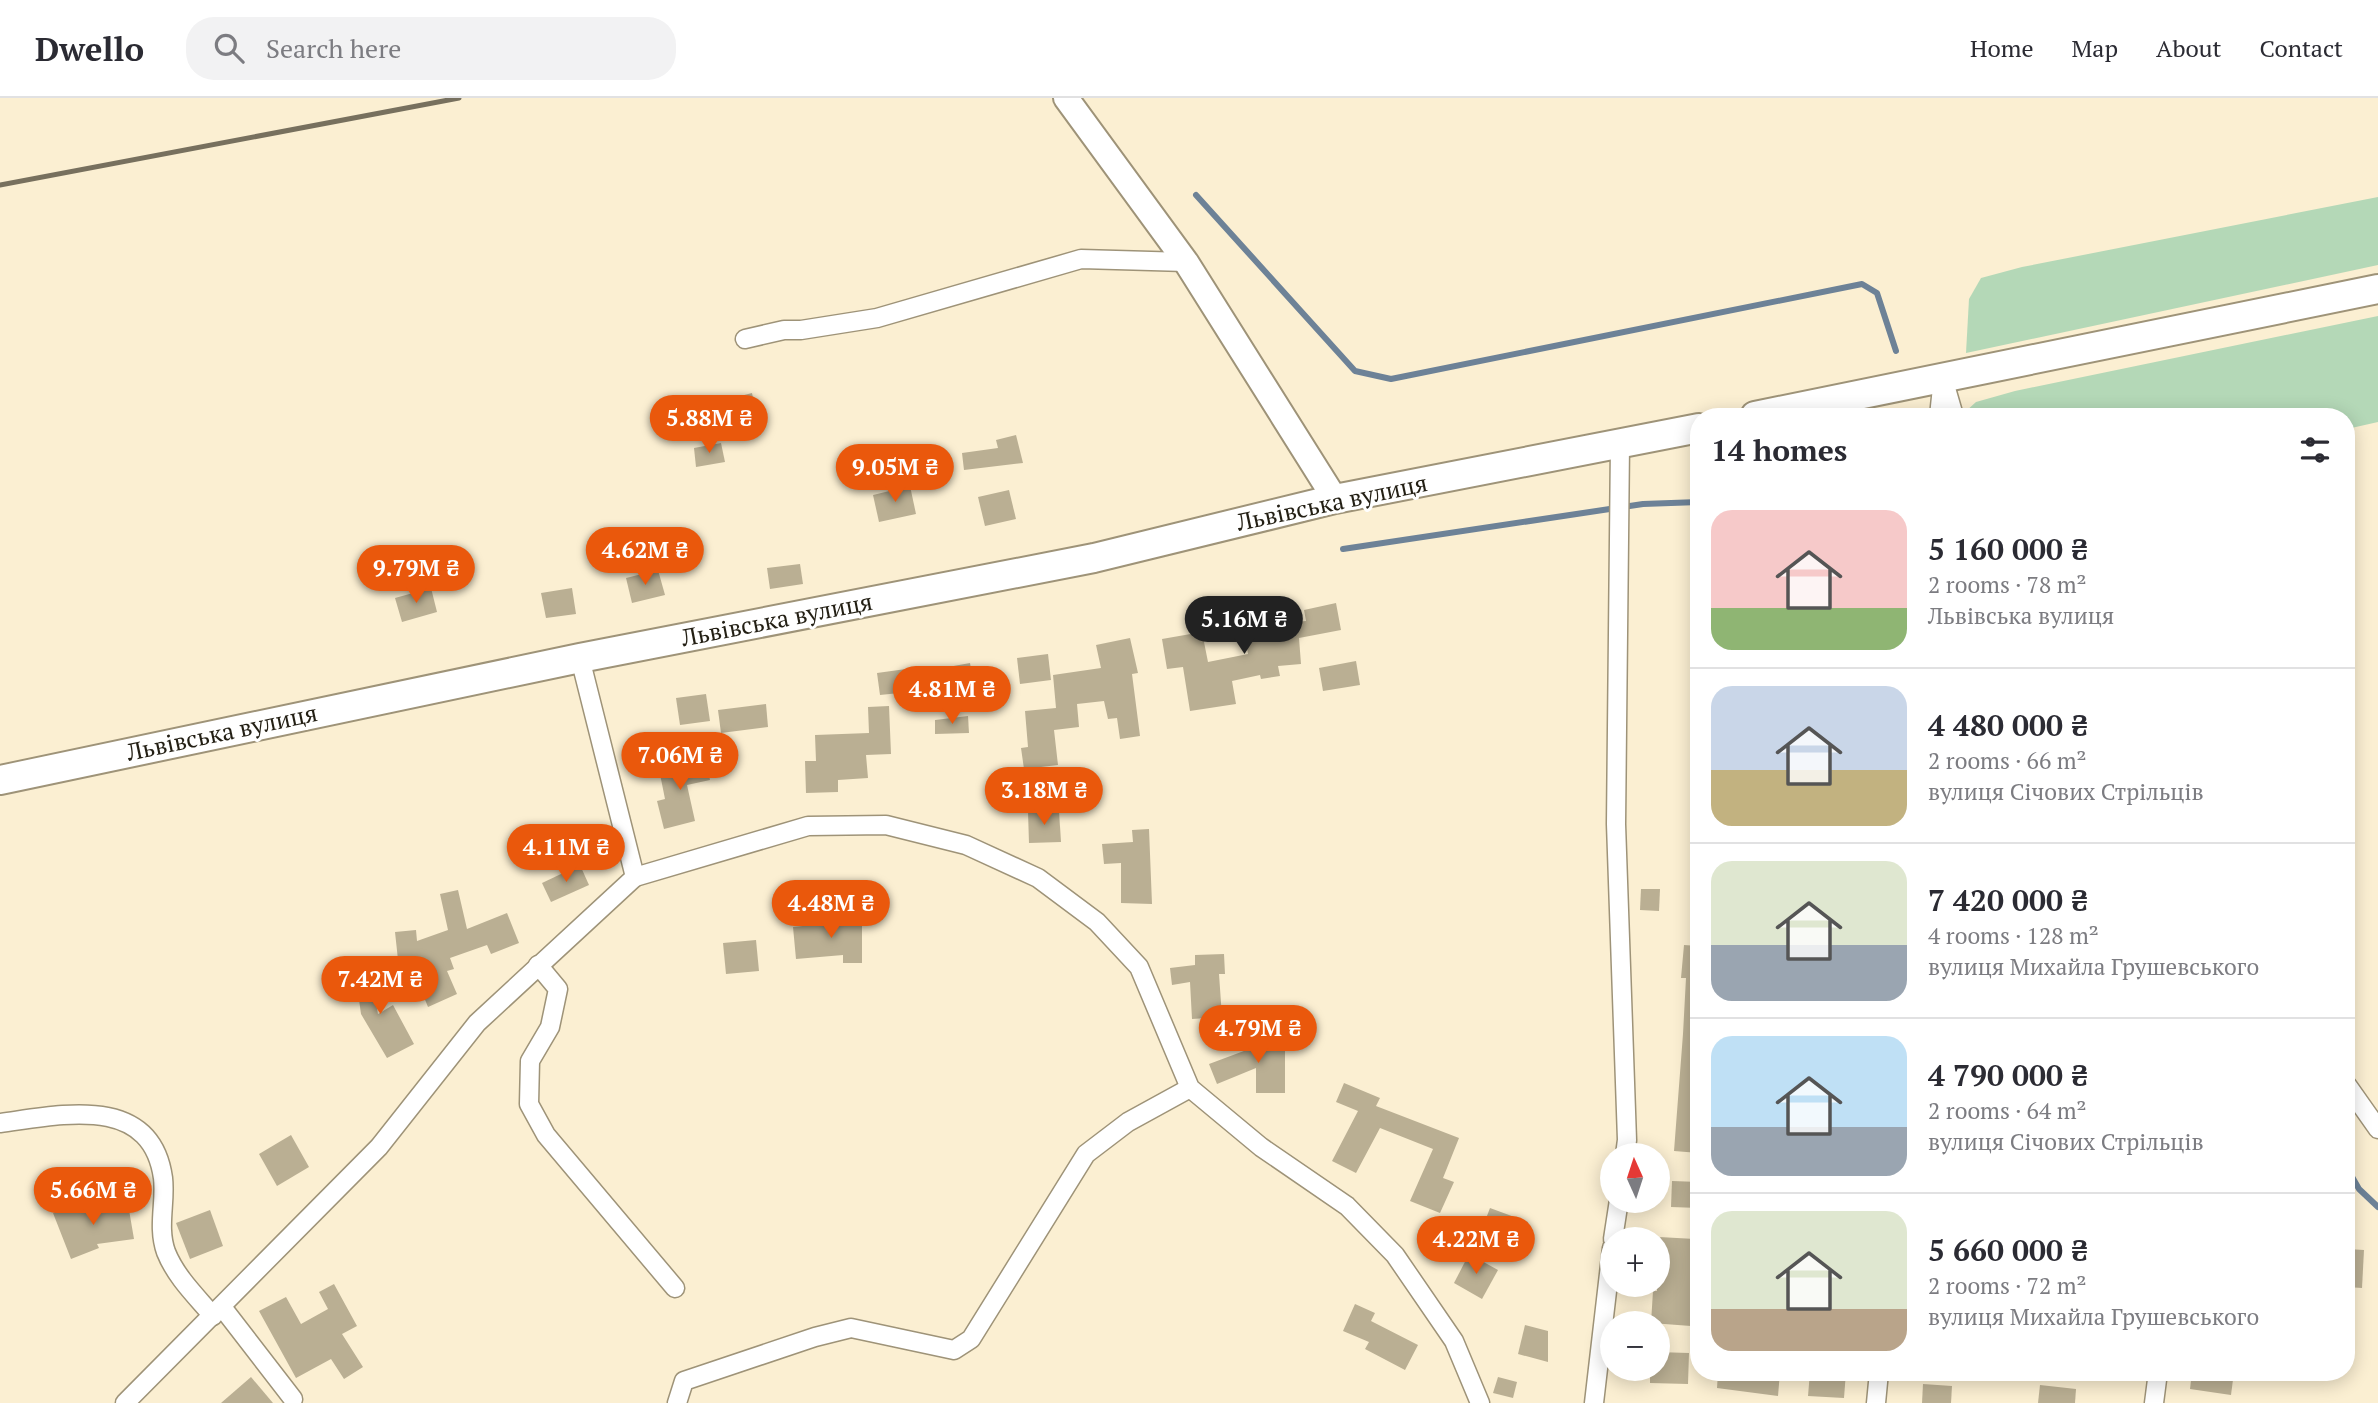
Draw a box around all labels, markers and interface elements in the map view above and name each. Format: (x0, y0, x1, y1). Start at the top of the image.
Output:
search box (186, 17, 676, 80)
text: Dwello (35, 27, 144, 70)
icon: search (210, 29, 248, 67)
text: Search here (266, 31, 401, 65)
text: Home (1970, 32, 2034, 64)
text: Map (2072, 32, 2118, 64)
text: About (2156, 32, 2222, 64)
text: Contact (2260, 32, 2343, 64)
pin: 5.88M ₴ (644, 396, 774, 455)
text: 5.88M ₴ (666, 402, 752, 433)
text: 14 homes (1711, 430, 1847, 470)
icon: filters (2296, 431, 2334, 469)
pin: 9.05M ₴ (830, 444, 960, 504)
text: 9.05M ₴ (852, 451, 938, 482)
street label: Львівська вулиця (1233, 466, 1430, 538)
pin: 4.62M ₴ (580, 528, 710, 587)
text: 5 160 000 ₴ (1928, 529, 2088, 569)
text: 4.62M ₴ (602, 534, 688, 565)
icon: home (1767, 538, 1851, 622)
pin: 9.79M ₴ (351, 546, 481, 605)
text: 9.79M ₴ (373, 552, 459, 583)
text: 2 rooms · 78 m² (1928, 569, 2087, 600)
street label: Львівська вулиця (677, 585, 875, 653)
pin: 5.16M ₴ (1179, 596, 1309, 656)
text: Львівська вулиця (1928, 600, 2114, 631)
text: 5.16M ₴ (1201, 603, 1287, 634)
pin: 4.81M ₴ (887, 666, 1017, 726)
text: 4.81M ₴ (909, 673, 995, 704)
street label: Львівська вулиця (123, 696, 320, 768)
text: 4 480 000 ₴ (1928, 705, 2088, 745)
icon: home (1767, 714, 1851, 798)
pin: 7.06M ₴ (615, 732, 745, 792)
text: 7.06M ₴ (637, 739, 723, 770)
text: 2 rooms · 66 m² (1928, 745, 2087, 776)
pin: 3.18M ₴ (979, 768, 1109, 827)
text: 3.18M ₴ (1001, 774, 1087, 805)
text: вулиця Січових Стрільців (1928, 776, 2204, 807)
pin: 4.11M ₴ (501, 824, 631, 884)
text: 4.11M ₴ (523, 831, 609, 862)
pin: 4.48M ₴ (766, 880, 896, 940)
text: 7 420 000 ₴ (1928, 880, 2088, 920)
text: 4.48M ₴ (788, 887, 874, 918)
icon: home (1767, 889, 1851, 973)
text: 4 rooms · 128 m² (1928, 920, 2099, 951)
text: вулиця Михайла Грушевського (1928, 951, 2259, 982)
pin: 7.42M ₴ (315, 956, 445, 1016)
text: 7.42M ₴ (337, 963, 423, 994)
pin: 4.79M ₴ (1193, 1006, 1323, 1065)
text: 4.79M ₴ (1215, 1012, 1301, 1043)
text: 4 790 000 ₴ (1928, 1055, 2088, 1095)
icon: home (1767, 1064, 1851, 1148)
text: 2 rooms · 64 m² (1928, 1095, 2087, 1126)
text: вулиця Січових Стрільців (1928, 1126, 2204, 1157)
north arrow (1600, 1143, 1670, 1213)
map controls (1600, 1143, 1670, 1381)
pin: 5.66M ₴ (28, 1168, 158, 1227)
text: 5.66M ₴ (50, 1174, 136, 1205)
pin: 4.22M ₴ (1411, 1216, 1541, 1276)
text: 4.22M ₴ (1433, 1223, 1519, 1254)
button: + (1600, 1227, 1670, 1297)
text: 5 660 000 ₴ (1928, 1230, 2088, 1270)
icon: home (1767, 1239, 1851, 1323)
text: 2 rooms · 72 m² (1928, 1270, 2087, 1301)
text: вулиця Михайла Грушевського (1928, 1301, 2259, 1332)
button: − (1600, 1311, 1670, 1381)

